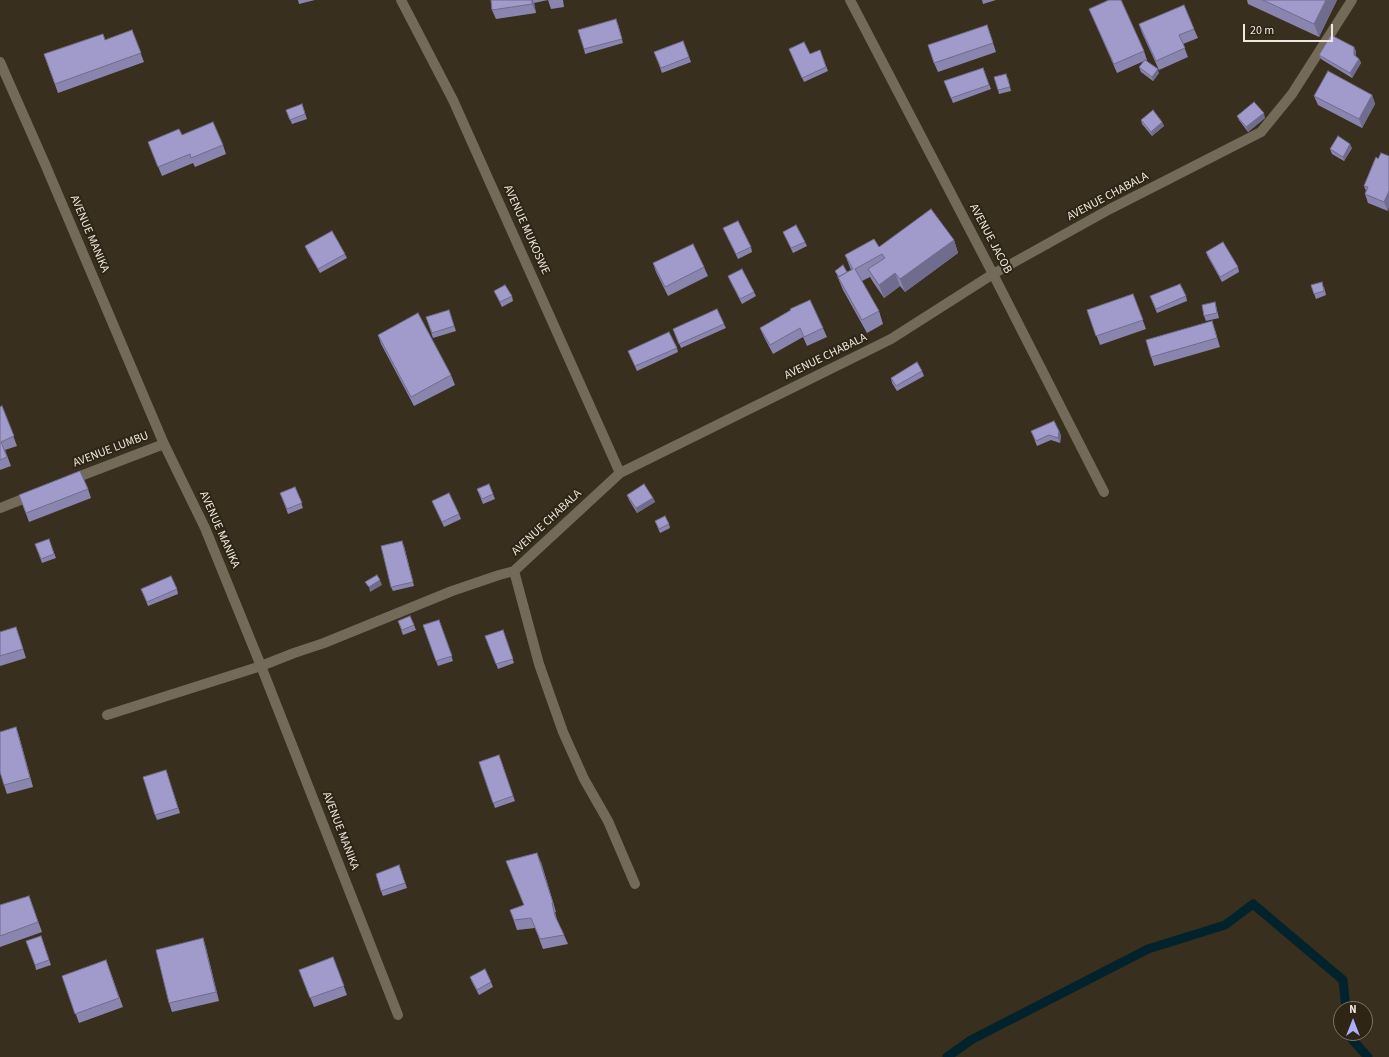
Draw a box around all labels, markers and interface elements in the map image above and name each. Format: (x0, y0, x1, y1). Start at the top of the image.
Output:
scale bar (1245, 16, 1335, 42)
text: 20 m (1250, 22, 1274, 39)
street label: AVENUE CHABALA (1065, 169, 1151, 225)
street label: AVENUE MUKOSWE (500, 183, 552, 277)
street label: AVENUE MANIKA (66, 193, 112, 275)
street label: AVENUE JACOB (966, 202, 1014, 276)
street label: AVENUE CHABALA (782, 331, 870, 383)
street label: AVENUE LUMBU (71, 429, 151, 471)
street label: AVENUE CHABALA (509, 487, 585, 559)
street label: AVENUE MANIKA (196, 489, 242, 571)
street label: AVENUE MANIKA (318, 790, 362, 872)
north arrow (1333, 1001, 1373, 1041)
text: N (1349, 1002, 1357, 1017)

